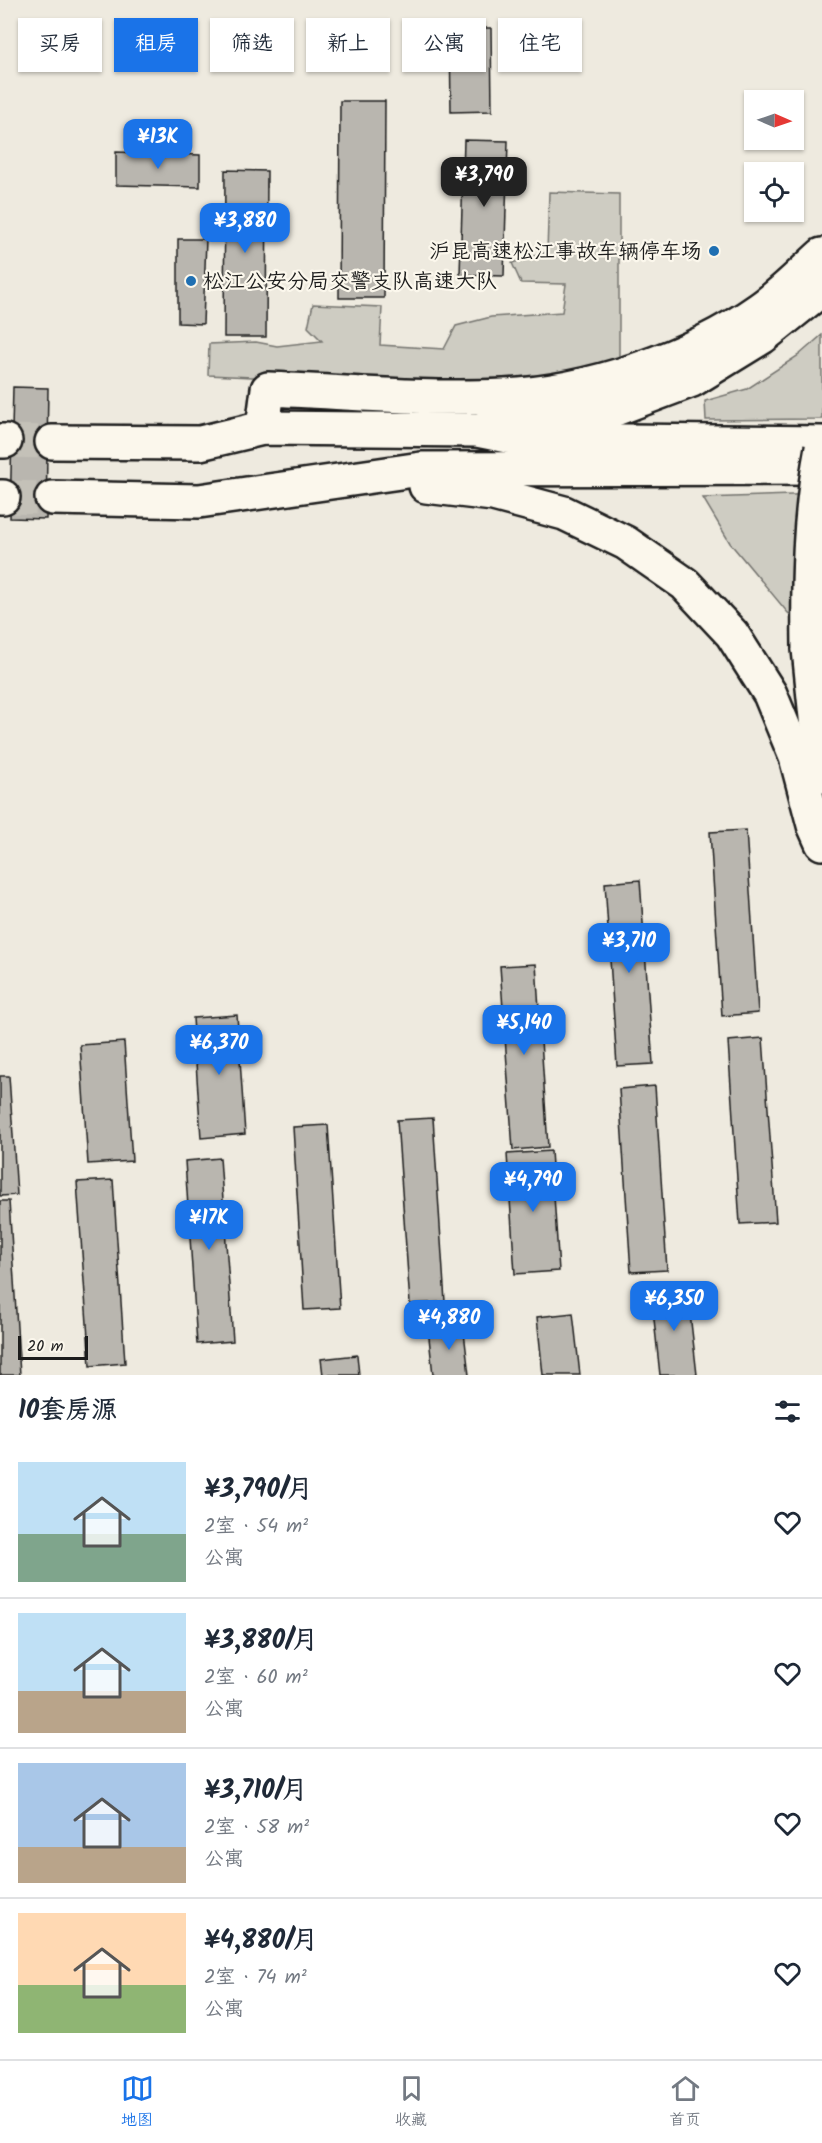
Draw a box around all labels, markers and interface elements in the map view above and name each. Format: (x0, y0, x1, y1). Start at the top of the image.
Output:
chip: 买房 (18, 18, 102, 72)
chip: 租房 (114, 18, 198, 72)
chip: 筛选 (210, 18, 294, 72)
chip: 新上 (306, 18, 390, 72)
chip: 公寓 (402, 18, 486, 72)
chip: 住宅 (498, 18, 582, 72)
north arrow (744, 90, 804, 150)
map controls (744, 90, 804, 222)
pin: ¥13K (122, 119, 194, 170)
text: ¥13K (137, 122, 179, 154)
pin: ¥3,790 (435, 157, 533, 208)
text: ¥3,790 (455, 160, 513, 192)
button: locate (744, 162, 804, 222)
pin: ¥3,880 (196, 203, 294, 254)
text: ¥3,880 (214, 206, 276, 238)
place label: 沪昆高速松江事故车辆停车场 (429, 236, 702, 269)
marker: 沪昆高速松江事故车辆停车场 (707, 244, 721, 258)
place label: 松江公安分局交警支队高速大队 (203, 266, 497, 299)
marker: 松江公安分局交警支队高速大队 (184, 274, 198, 288)
pin: ¥3,710 (580, 923, 678, 974)
text: ¥3,710 (602, 926, 656, 958)
pin: ¥5,140 (475, 1005, 573, 1056)
text: ¥5,140 (497, 1008, 551, 1040)
pin: ¥6,370 (170, 1025, 268, 1076)
text: ¥6,370 (189, 1028, 249, 1060)
pin: ¥4,790 (484, 1162, 582, 1213)
text: ¥4,790 (504, 1165, 562, 1197)
pin: ¥17K (173, 1200, 245, 1251)
text: ¥17K (189, 1203, 229, 1235)
pin: ¥6,350 (625, 1281, 723, 1332)
text: ¥6,350 (644, 1284, 704, 1316)
pin: ¥4,880 (400, 1300, 498, 1351)
text: ¥4,880 (418, 1303, 480, 1335)
scale bar (18, 1333, 88, 1360)
text: 20 m (27, 1334, 63, 1359)
text: 10套房源 (18, 1390, 117, 1432)
icon: filters (771, 1395, 804, 1428)
text: ¥3,790/月 (204, 1469, 313, 1511)
icon: home (66, 1486, 138, 1558)
icon: heart (771, 1506, 804, 1539)
text: 2室 · 54 m² (204, 1511, 308, 1543)
text: 公寓 (204, 1543, 244, 1575)
text: ¥3,880/月 (204, 1620, 318, 1662)
icon: home (66, 1637, 138, 1709)
icon: heart (771, 1657, 804, 1690)
text: 2室 · 60 m² (204, 1662, 308, 1694)
text: 公寓 (204, 1694, 244, 1726)
text: ¥3,710/月 (204, 1770, 308, 1812)
icon: home (66, 1787, 138, 1859)
icon: heart (771, 1807, 804, 1840)
text: 2室 · 58 m² (204, 1812, 309, 1844)
text: 公寓 (204, 1844, 244, 1876)
text: ¥4,880/月 (204, 1920, 318, 1962)
icon: home (66, 1937, 138, 2009)
icon: heart (771, 1957, 804, 1990)
text: 2室 · 74 m² (204, 1962, 307, 1994)
text: 公寓 (204, 1994, 244, 2026)
tab: 地图 (121, 2072, 154, 2133)
tab: 收藏 (395, 2072, 428, 2133)
tab: 首页 (669, 2072, 702, 2133)

